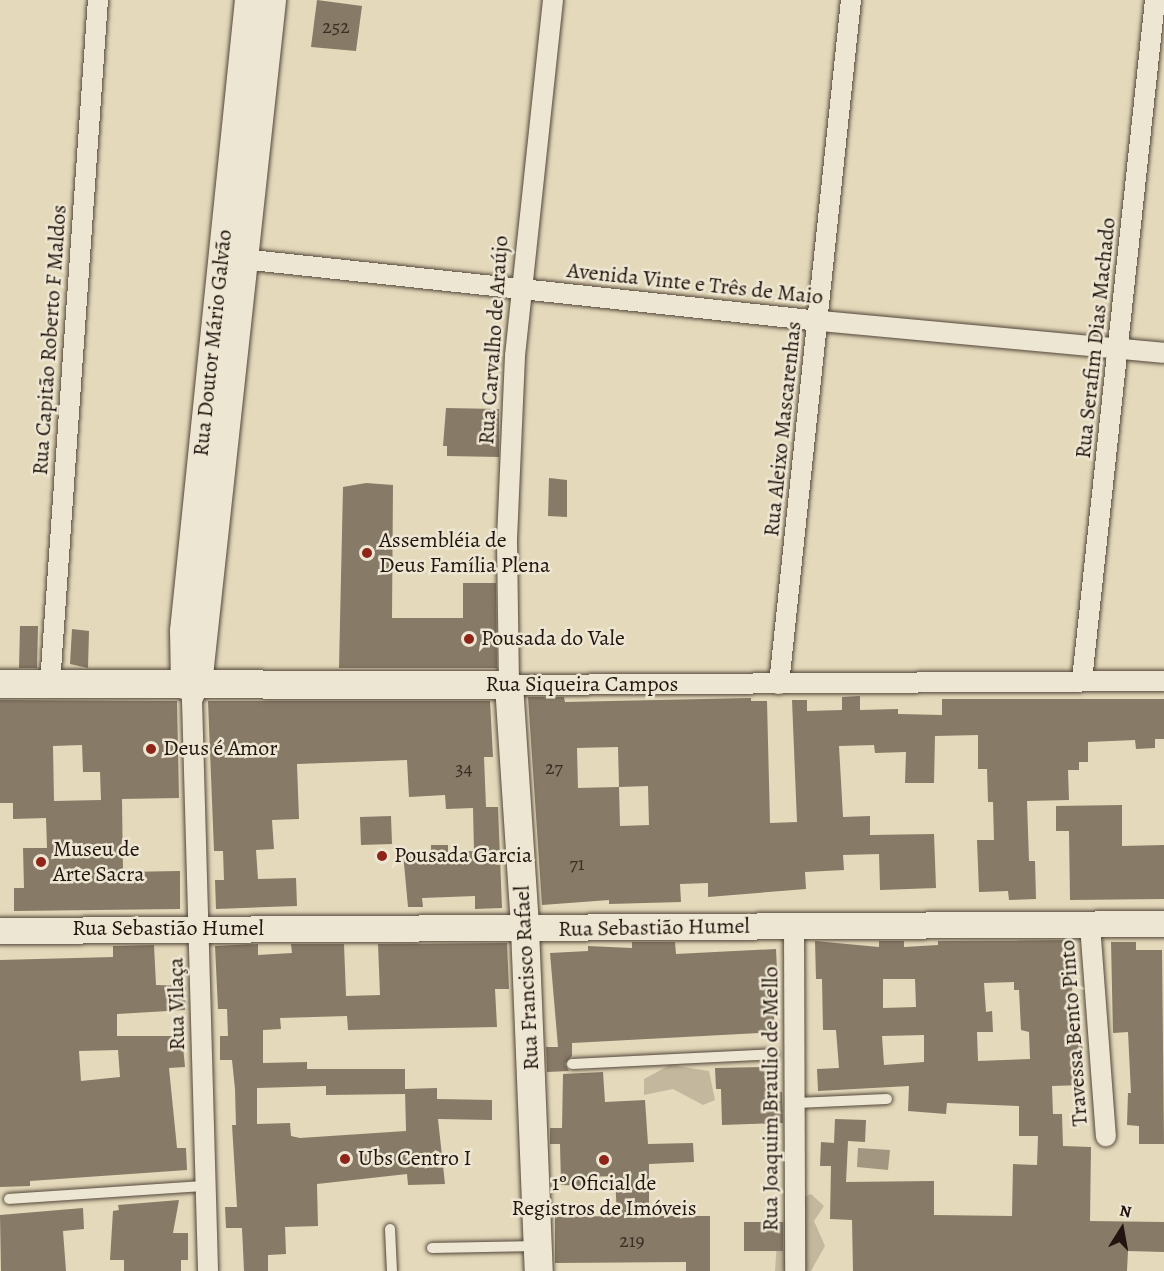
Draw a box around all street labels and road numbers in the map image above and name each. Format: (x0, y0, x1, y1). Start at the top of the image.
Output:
street label: Rua Capitão Roberto F Maldos (27, 204, 73, 476)
street label: Rua Serafim Dias Machado (1070, 216, 1122, 460)
street label: Rua Doutor Mário Galvão (188, 228, 238, 458)
street label: Rua Carvalho de Araújo (474, 235, 514, 445)
street label: Avenida Vinte e Três de Maio (566, 257, 824, 311)
street label: Rua Aleixo Mascarenhas (759, 320, 807, 538)
street label: Rua Siqueira Campos (486, 672, 678, 698)
street label: Rua Francisco Rafael (509, 885, 545, 1071)
street label: Rua Sebastião Humel (558, 913, 750, 943)
street label: Rua Sebastião Humel (72, 916, 264, 942)
street label: Travessa Bento Pinto (1054, 939, 1094, 1127)
street label: Rua Vilaça (163, 957, 191, 1051)
street label: Rua Joaquim Braulio de Mello (758, 967, 784, 1231)

